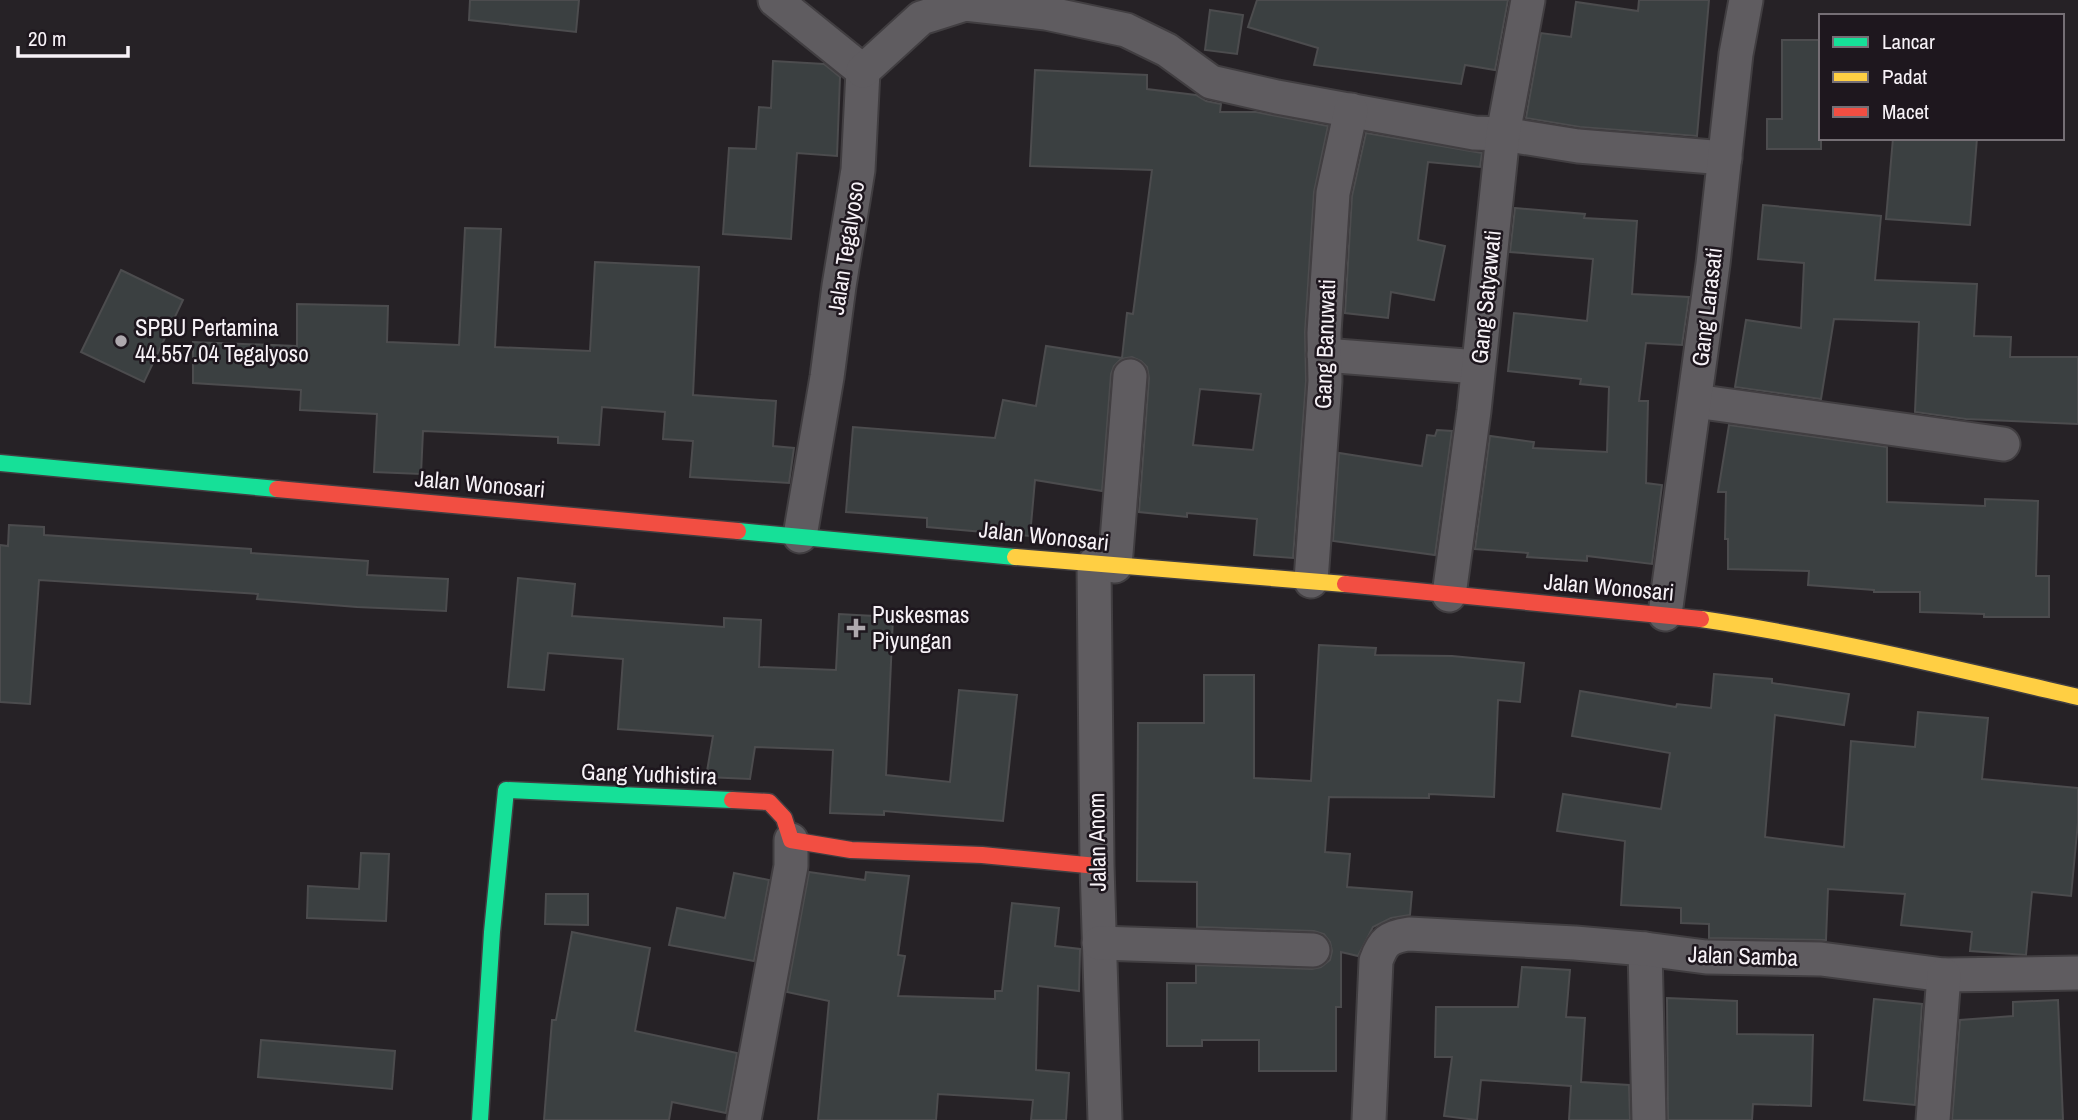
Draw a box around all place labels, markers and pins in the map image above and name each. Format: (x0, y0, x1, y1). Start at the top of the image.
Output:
place label: SPBU Pertamina 44.557.04 Tegalyoso (135, 312, 309, 369)
marker: SPBU Pertamina 44.557.04 Tegalyoso (113, 333, 129, 349)
place label: Puskesmas Piyungan (872, 599, 969, 656)
marker: Puskesmas Piyungan (846, 618, 866, 638)

